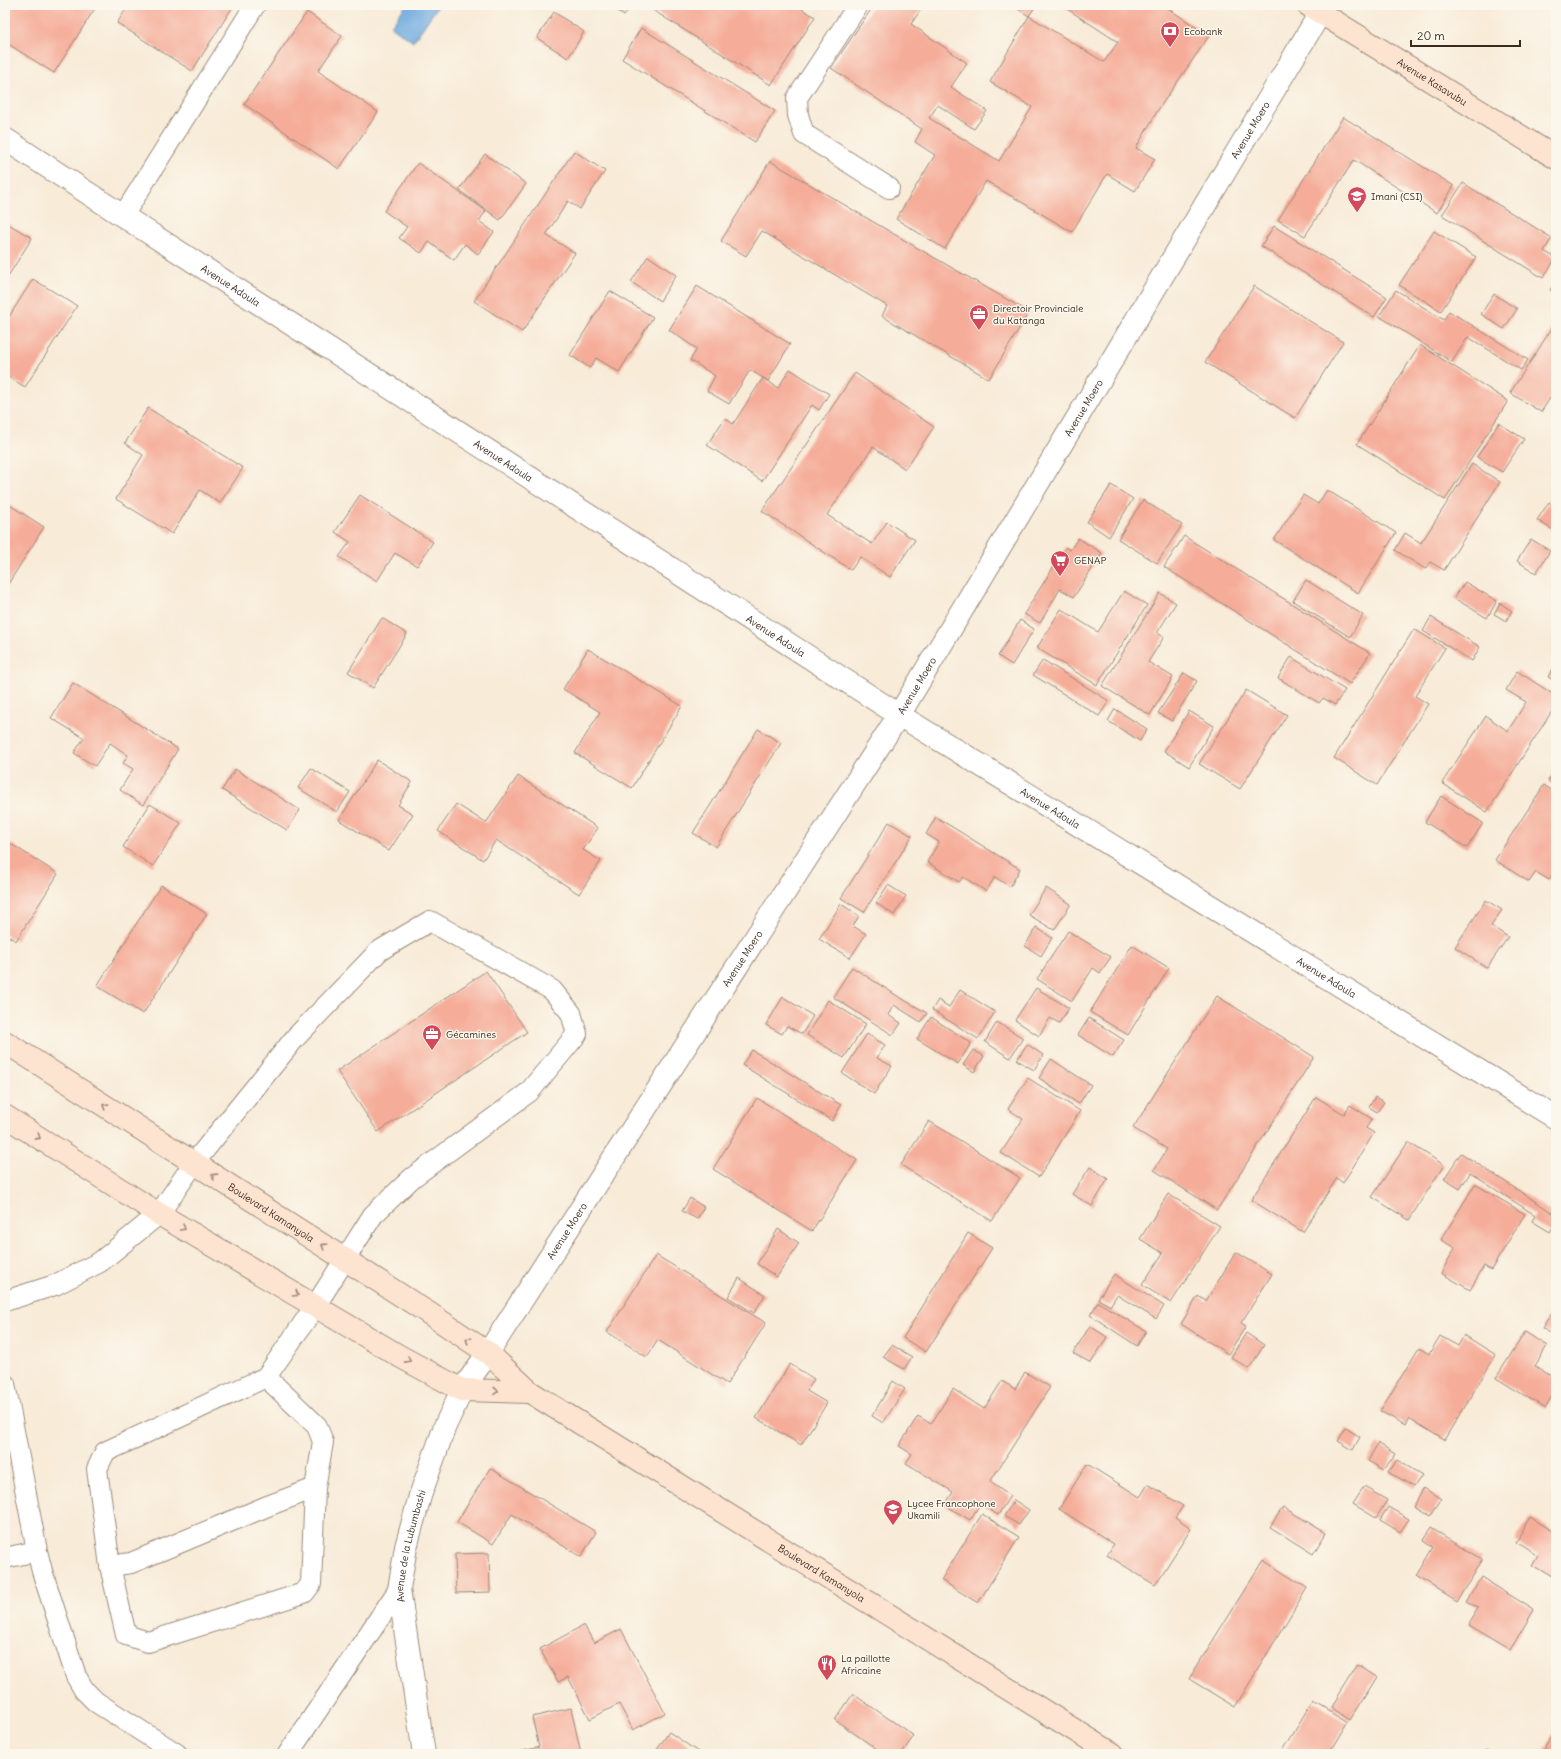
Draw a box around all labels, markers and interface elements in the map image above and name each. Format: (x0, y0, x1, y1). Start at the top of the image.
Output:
bank icon: Ecobank (1159, 20, 1181, 48)
scale bar (1411, 22, 1520, 48)
place label: Ecobank (1184, 25, 1222, 38)
text: 20 m (1417, 28, 1445, 43)
street label: Avenue Kasavubu (1394, 56, 1470, 109)
street label: Avenue Moero (1228, 99, 1273, 161)
school or university icon: Imani (CSI) (1346, 185, 1368, 213)
place label: Imani (CSI) (1371, 190, 1423, 203)
street label: Avenue Adoula (198, 262, 263, 310)
place label: Directoir Provinciale du Katanga (993, 302, 1083, 327)
office icon: Directoir Provinciale du Katanga (968, 303, 990, 331)
street label: Avenue Moero (1062, 377, 1106, 439)
street label: Avenue Adoula (471, 437, 535, 485)
supermarket icon: GENAP (1049, 549, 1071, 577)
place label: GENAP (1074, 554, 1106, 567)
street label: Avenue Adoula (744, 612, 808, 660)
street label: Avenue Moero (895, 654, 939, 717)
street label: Avenue Adoula (1018, 785, 1083, 832)
street label: Avenue Moero (720, 928, 766, 989)
street label: Avenue Adoula (1294, 954, 1359, 1001)
office icon: Gécamines (421, 1023, 443, 1051)
place label: Gécamines (446, 1028, 497, 1041)
one-way arrow (102, 1103, 109, 1111)
one-way arrow (34, 1132, 41, 1139)
one-way arrow (211, 1173, 218, 1181)
street label: Boulevard Kamanyola (225, 1180, 317, 1245)
street label: Avenue Moero (544, 1200, 590, 1262)
one-way arrow (179, 1224, 187, 1231)
one-way arrow (321, 1243, 328, 1251)
one-way arrow (292, 1289, 299, 1296)
one-way arrow (465, 1337, 472, 1345)
one-way arrow (403, 1355, 411, 1363)
one-way arrow (493, 1387, 499, 1395)
street label: Avenue de la Lubumbashi (393, 1488, 429, 1603)
place label: Lycee Francophone Ukamili (907, 1497, 996, 1522)
school or university icon: Lycee Francophone Ukamili (882, 1498, 904, 1526)
street label: Boulevard Kamanyola (775, 1542, 867, 1605)
place label: La paillotte Africaine (841, 1652, 890, 1677)
restaurant icon: La paillotte Africaine (816, 1653, 838, 1681)

